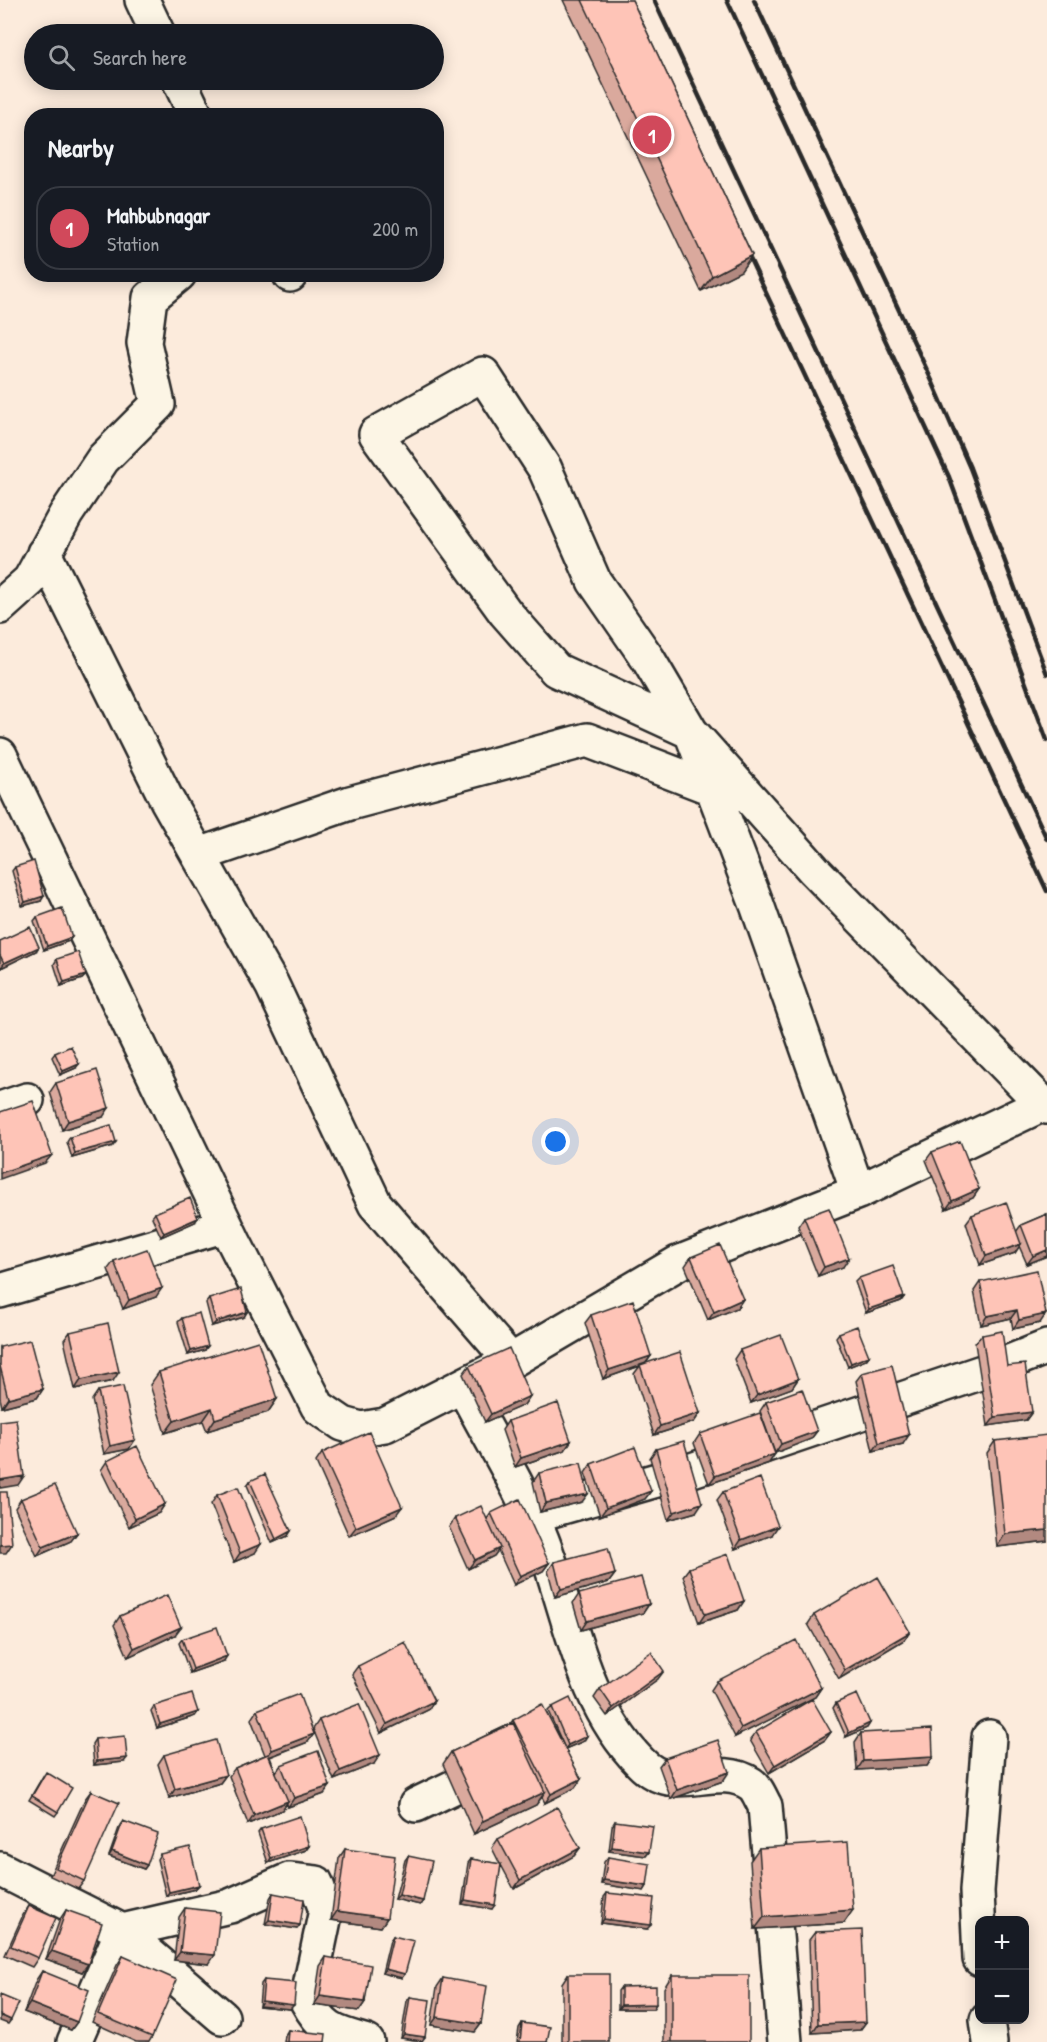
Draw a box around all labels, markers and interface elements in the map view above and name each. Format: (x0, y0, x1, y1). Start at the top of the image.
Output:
search box (24, 24, 444, 90)
icon: search (45, 41, 78, 74)
text: Search here (93, 42, 187, 72)
pin: 1 (632, 112, 672, 158)
text: Nearby (48, 130, 114, 165)
text: Mahbubnagar (107, 200, 210, 230)
text: 1 (66, 215, 73, 242)
text: 200 m (373, 215, 418, 242)
text: Station (107, 230, 159, 257)
your location (541, 1127, 570, 1156)
map controls (975, 1916, 1029, 2024)
button: + (975, 1916, 1029, 1970)
button: − (975, 1970, 1029, 2024)

